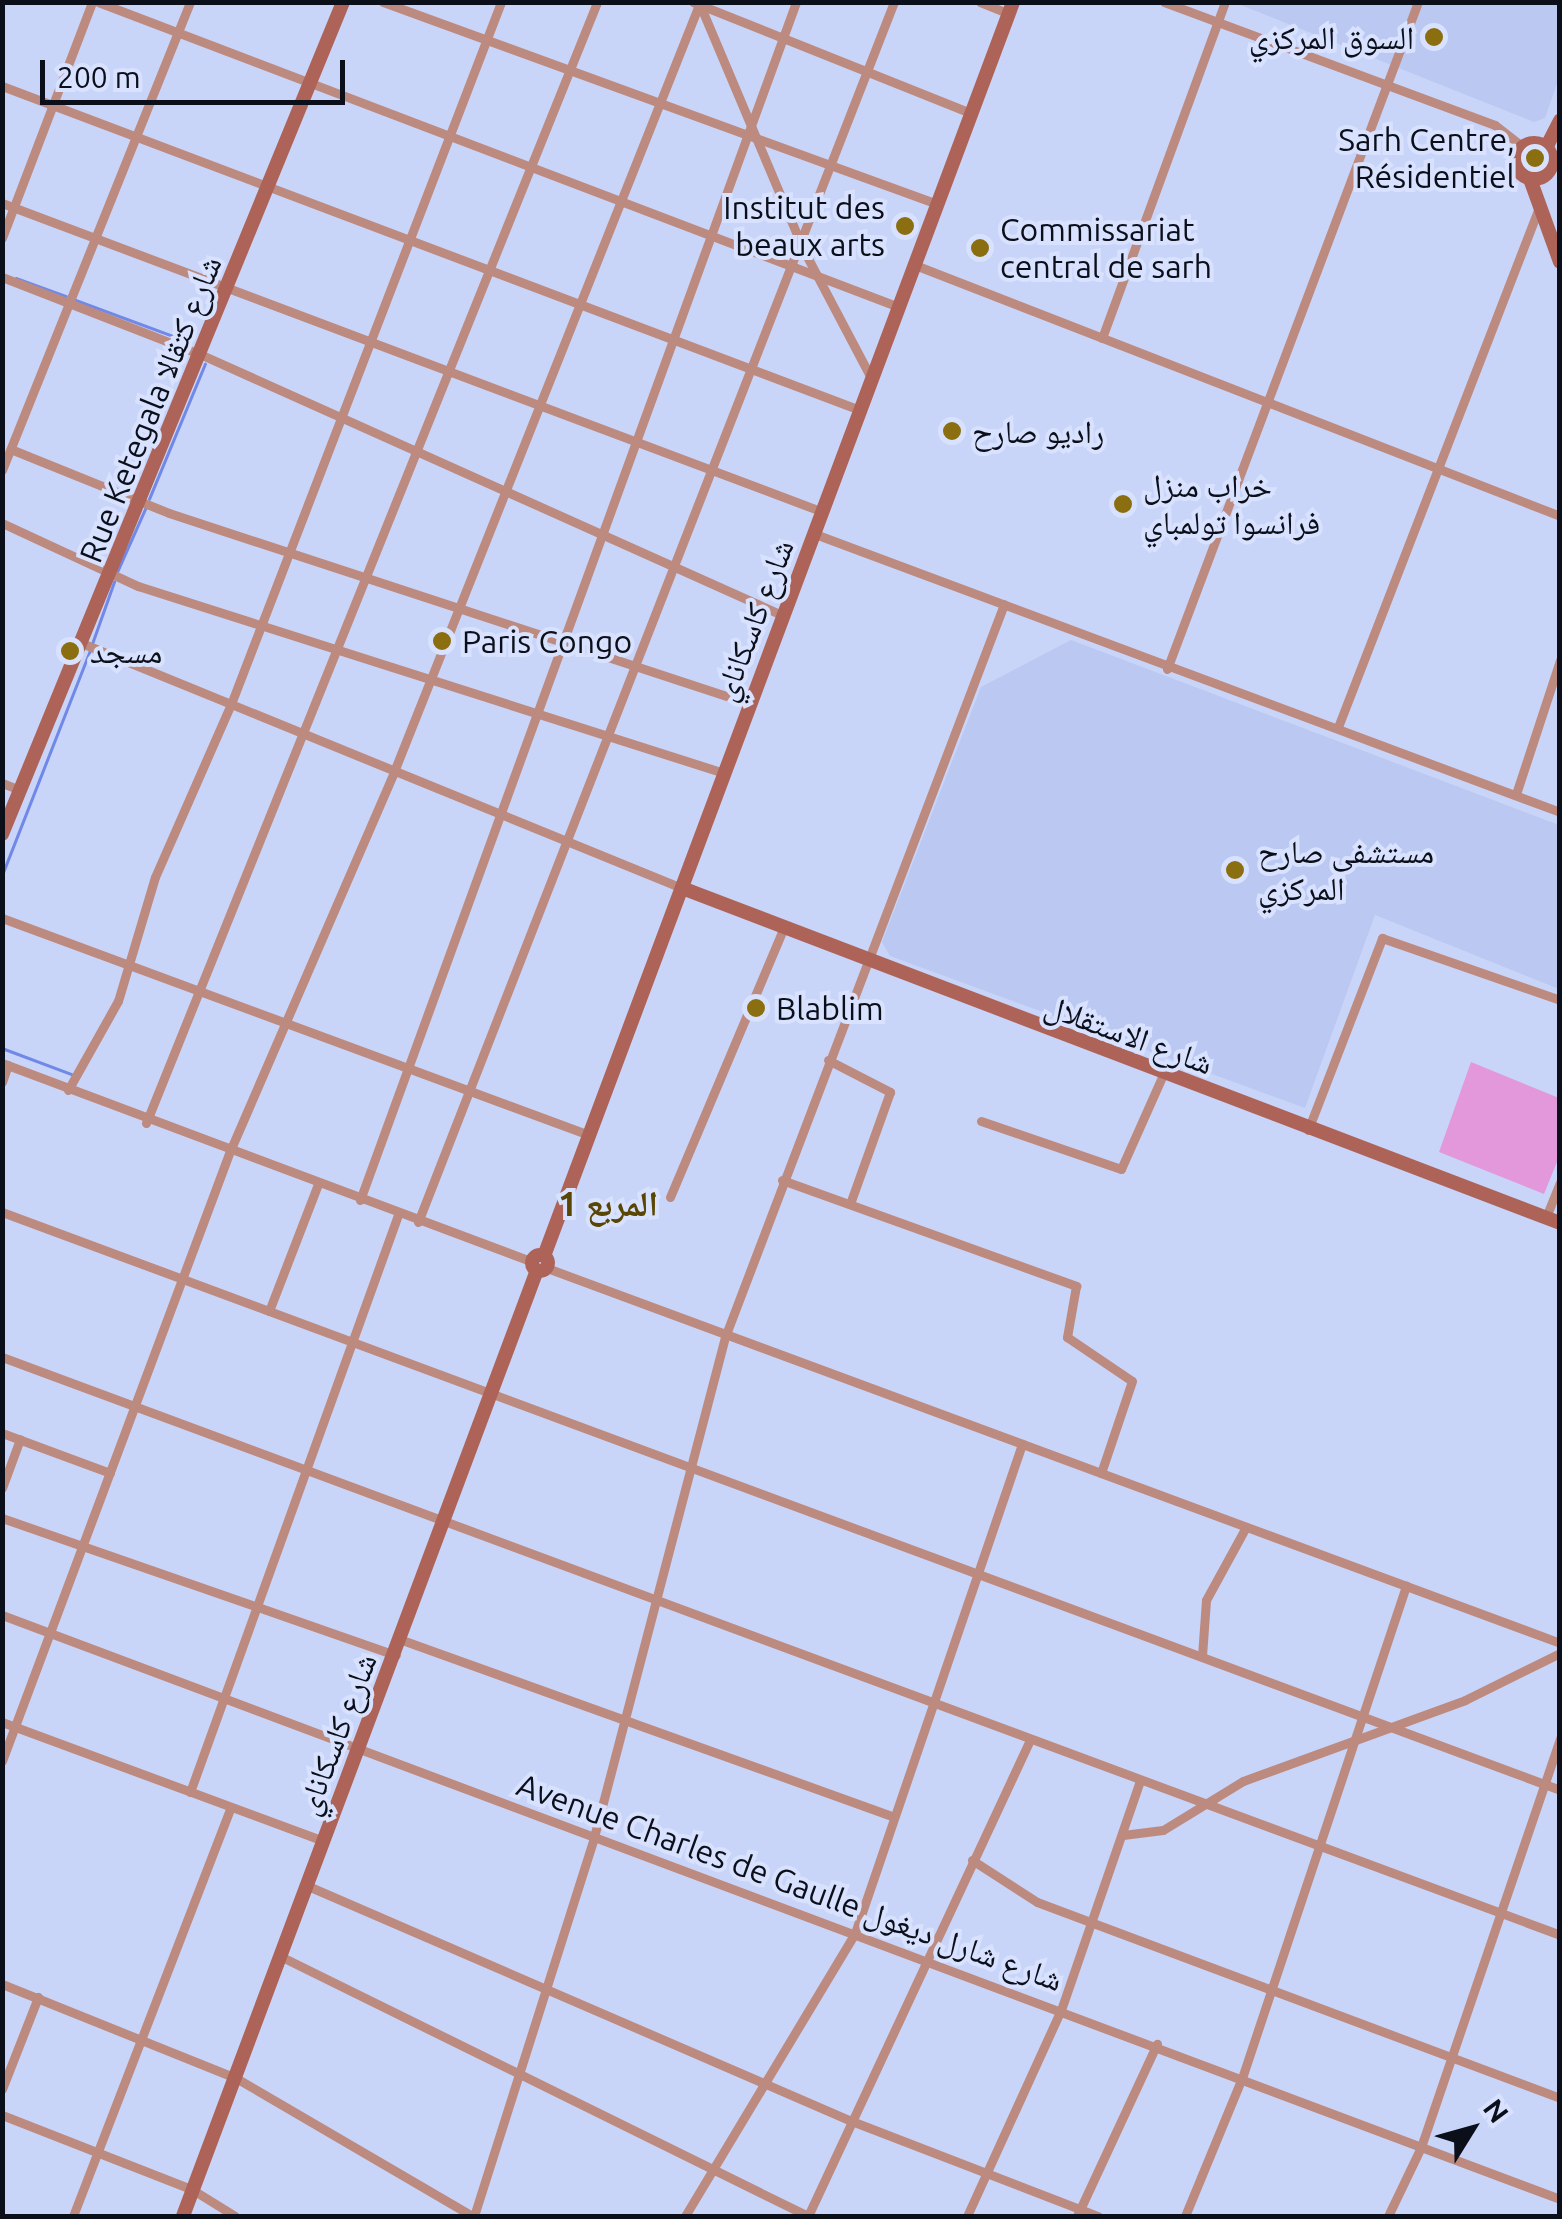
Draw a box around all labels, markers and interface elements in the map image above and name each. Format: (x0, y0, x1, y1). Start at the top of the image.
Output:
place label: السوق المركزي (1249, 18, 1414, 56)
marker: السوق المركزي (1423, 26, 1445, 48)
scale bar (45, 40, 350, 102)
text: 200 m (57, 60, 141, 94)
place label: Sarh Centre, Résidentiel (1338, 121, 1515, 196)
marker: Sarh Centre, Résidentiel (1524, 147, 1546, 169)
place label: Institut des beaux arts (723, 189, 885, 264)
place label: Commissariat central de sarh (1000, 211, 1212, 286)
marker: Institut des beaux arts (894, 215, 916, 237)
marker: Commissariat central de sarh (969, 237, 991, 259)
street label: Rue Ketegala شارع كتقالا (71, 250, 229, 568)
place label: راديو صارح (972, 412, 1104, 450)
marker: راديو صارح (941, 420, 963, 442)
place label: خراب منزل فرانسوا تولمباي (1143, 467, 1320, 542)
marker: خراب منزل فرانسوا تولمباي (1112, 493, 1134, 515)
street label: شارع كاسكاناي (705, 534, 801, 706)
place label: Paris Congo (462, 622, 632, 660)
marker: Paris Congo (431, 630, 453, 652)
place label: مسجد (90, 632, 162, 670)
marker: مسجد (59, 640, 81, 662)
place label: مستشفى صارح المركزي (1258, 833, 1434, 908)
marker: مستشفى صارح المركزي (1222, 857, 1248, 883)
street label: شارع الاستقلال (1040, 986, 1218, 1082)
place label: Blablim (776, 989, 884, 1027)
marker: Blablim (745, 997, 767, 1019)
district label: المربع 1 (558, 1182, 658, 1224)
street label: شارع كاسكاناي (288, 1648, 384, 1820)
street label: Avenue Charles de Gaulle شارع شارل ديغول (512, 1765, 1068, 1999)
north arrow (1422, 2079, 1522, 2179)
text: N (1478, 2093, 1515, 2128)

